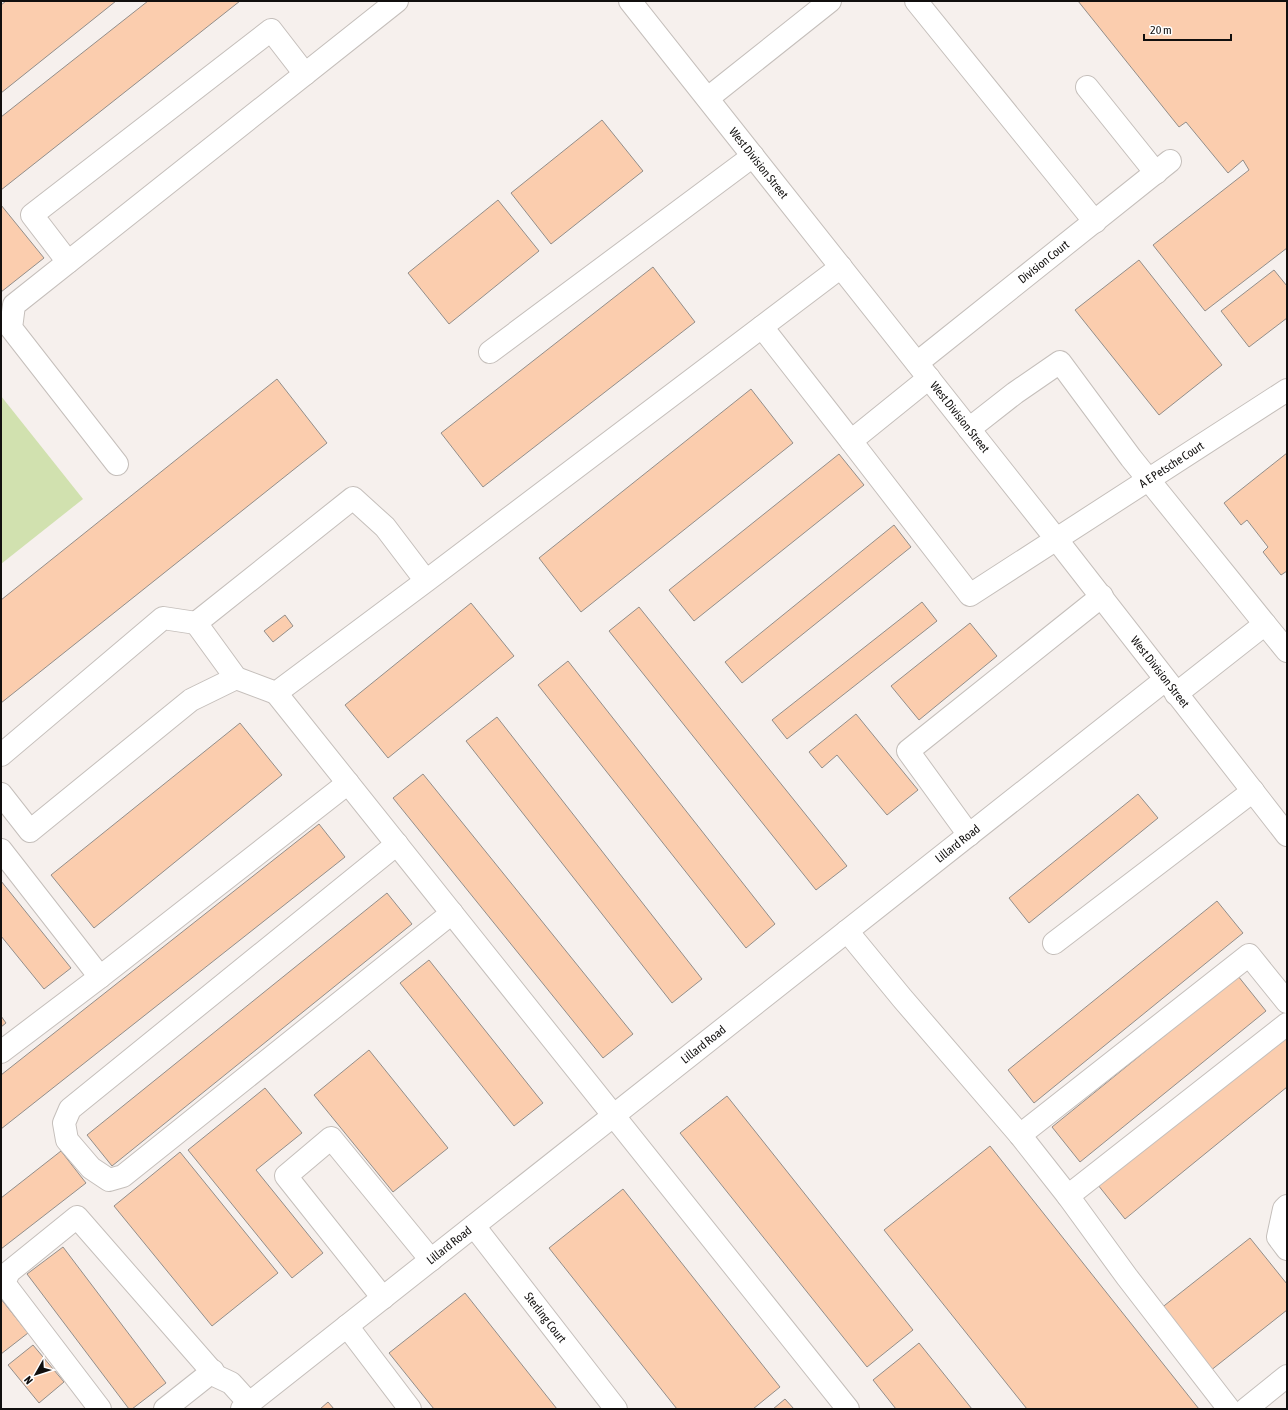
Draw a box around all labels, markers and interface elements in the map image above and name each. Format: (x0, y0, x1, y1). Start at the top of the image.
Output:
scale bar (1144, 16, 1231, 42)
text: 20 m (1150, 23, 1172, 37)
street label: West Division Street (726, 125, 791, 202)
street label: Division Court (1015, 237, 1072, 286)
street label: West Division Street (927, 379, 993, 456)
street label: A E Petsche Court (1137, 438, 1207, 491)
street label: West Division Street (1128, 633, 1192, 711)
street label: Lillard Road (932, 822, 983, 866)
street label: Lillard Road (678, 1023, 729, 1067)
street label: Lillard Road (424, 1223, 474, 1267)
street label: Sterling Court (521, 1290, 569, 1346)
north arrow (16, 1354, 56, 1394)
text: N (22, 1374, 35, 1387)

